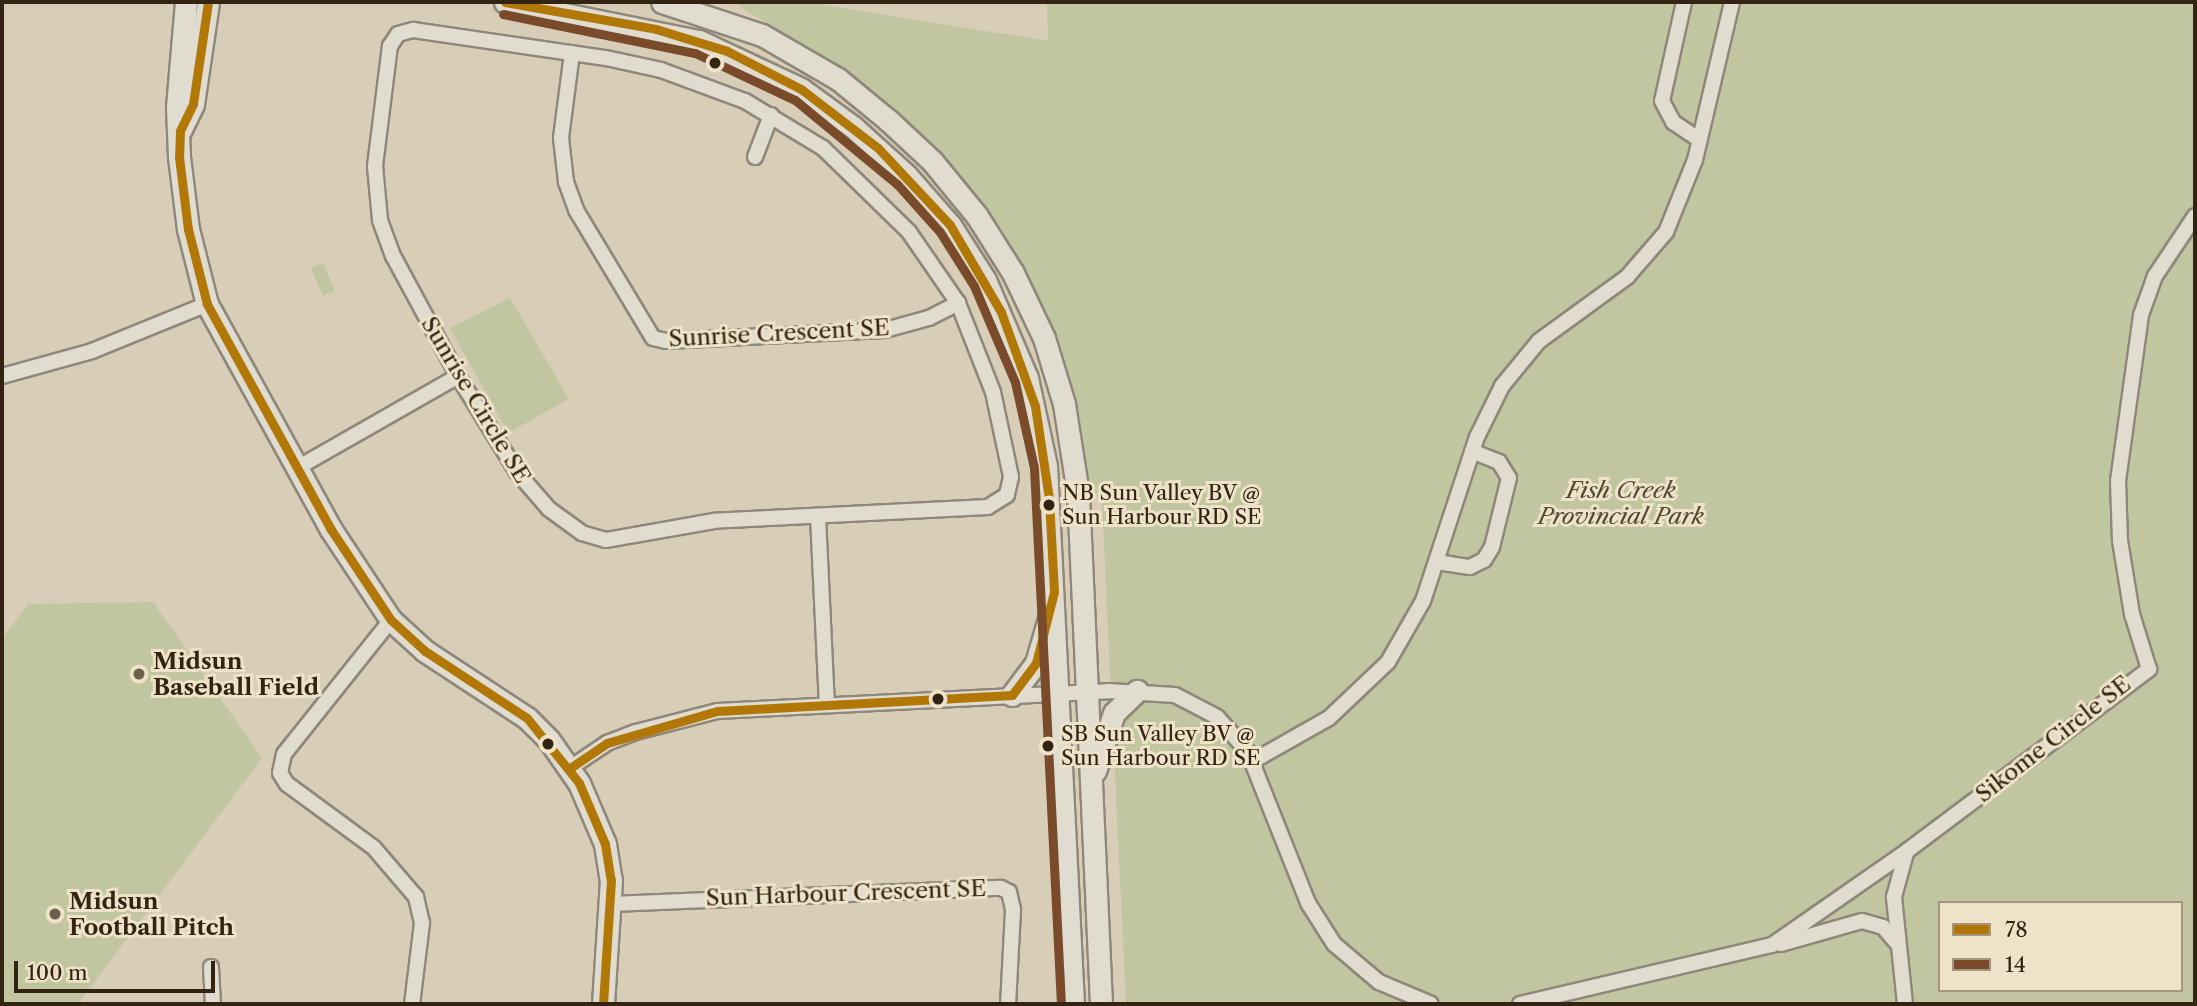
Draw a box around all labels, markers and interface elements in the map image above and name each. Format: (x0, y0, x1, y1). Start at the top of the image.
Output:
unlabelled marker (708, 56, 722, 70)
street label: Sunrise Circle SE (415, 312, 537, 488)
street label: Sunrise Crescent SE (668, 313, 890, 353)
park label: Fish Creek Provincial Park (1538, 476, 1704, 530)
place label: NB Sun Valley BV @ Sun Harbour RD SE (1062, 480, 1262, 530)
marker: NB Sun Valley BV @ Sun Harbour RD SE (1042, 498, 1056, 512)
place label: Midsun Baseball Field (153, 647, 319, 701)
marker: Midsun Baseball Field (131, 666, 147, 682)
street label: Sikome Circle SE (1970, 670, 2136, 808)
unlabelled marker (931, 692, 945, 706)
place label: SB Sun Valley BV @ Sun Harbour RD SE (1061, 721, 1261, 771)
unlabelled marker (541, 737, 555, 751)
marker: SB Sun Valley BV @ Sun Harbour RD SE (1041, 739, 1055, 753)
street label: Sun Harbour Crescent SE (705, 874, 987, 912)
place label: Midsun Football Pitch (69, 887, 234, 941)
legend (1938, 901, 2183, 992)
marker: Midsun Football Pitch (47, 906, 63, 922)
text: 78 (2005, 917, 2028, 942)
scale bar (18, 946, 219, 990)
text: 14 (2005, 952, 2026, 977)
text: 100 m (27, 960, 88, 985)

